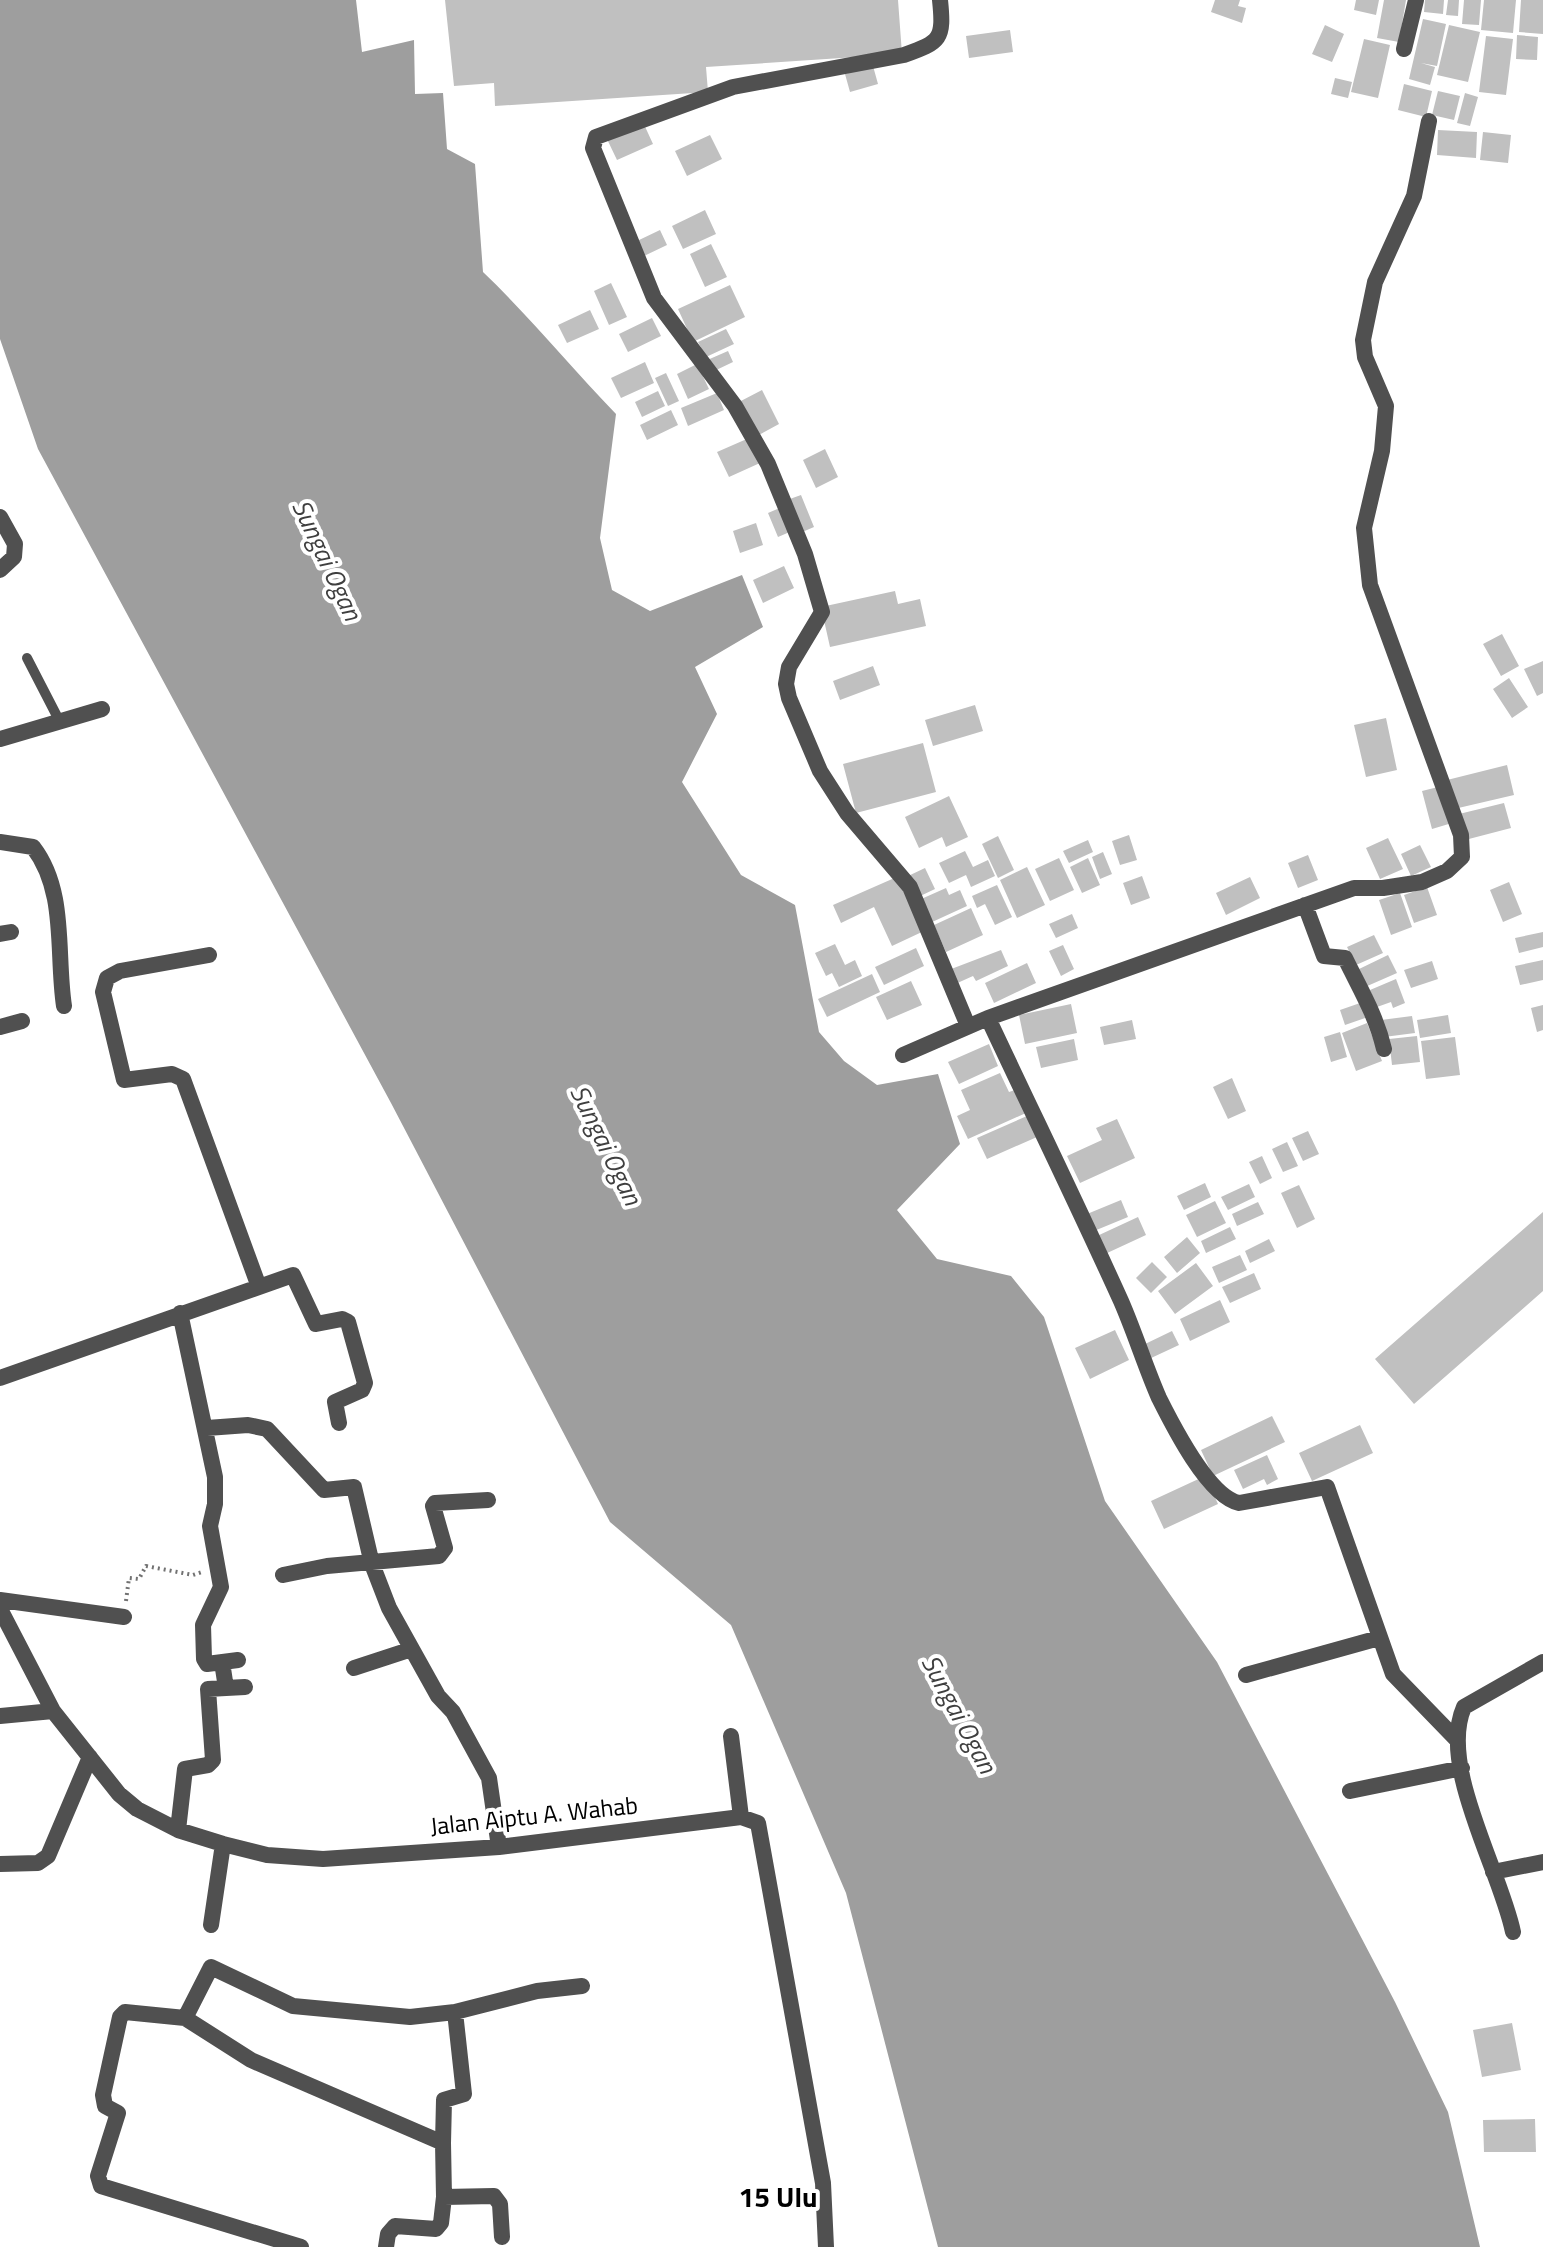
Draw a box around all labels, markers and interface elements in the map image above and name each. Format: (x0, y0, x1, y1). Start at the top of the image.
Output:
water label: Sungai Ogan (282, 493, 373, 628)
water label: Sungai Ogan (561, 1078, 653, 1212)
water label: Sungai Ogan (912, 1647, 1008, 1781)
street label: Jalan Aiptu A. Wahab (428, 1786, 639, 1844)
district label: 15 Ulu (739, 2175, 817, 2218)

